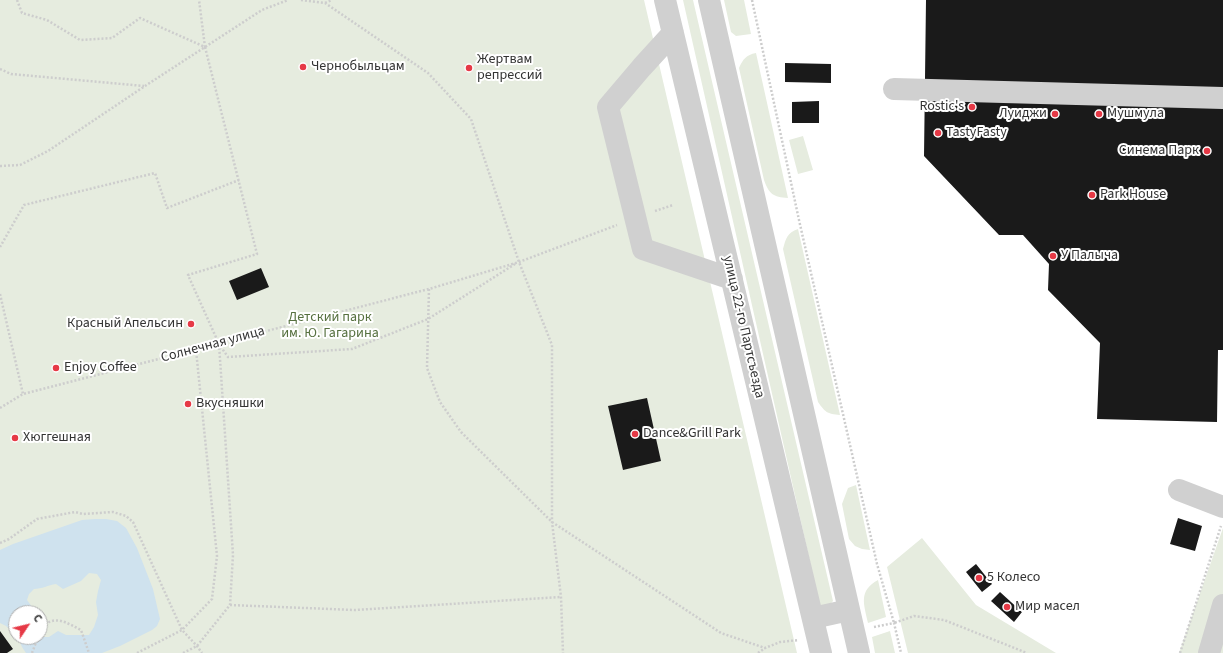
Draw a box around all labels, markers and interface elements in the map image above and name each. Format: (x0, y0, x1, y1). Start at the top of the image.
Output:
place label: Жертвам репрессий (477, 52, 542, 84)
place label: Чернобыльцам (311, 59, 405, 75)
marker: Чернобыльцам (298, 62, 308, 72)
marker: Жертвам репрессий (464, 63, 474, 73)
place label: Rostic's (919, 99, 964, 115)
marker: Rostic's (967, 102, 977, 112)
place label: Луиджи (999, 106, 1047, 122)
place label: Мушмула (1107, 106, 1164, 122)
marker: Луиджи (1050, 109, 1060, 119)
marker: Мушмула (1094, 109, 1104, 119)
place label: TastyFasty (946, 125, 1007, 141)
marker: TastyFasty (933, 128, 943, 138)
place label: Синема Парк (1119, 143, 1199, 159)
marker: Синема Парк (1202, 146, 1212, 156)
place label: Park House (1100, 187, 1166, 203)
marker: Park House (1087, 190, 1097, 200)
place label: У Палыча (1061, 248, 1118, 264)
marker: У Палыча (1048, 251, 1058, 261)
street label: улица 22-го Партсъезда (718, 254, 768, 400)
park label: Детский парк им. Ю. Гагарина (281, 310, 379, 342)
place label: Красный Апельсин (67, 316, 183, 332)
marker: Красный Апельсин (186, 319, 196, 329)
street label: Солнечная улица (159, 323, 267, 367)
place label: Enjoy Coffee (64, 360, 137, 376)
marker: Enjoy Coffee (51, 363, 61, 373)
place label: Вкусняшки (196, 396, 264, 412)
marker: Вкусняшки (183, 399, 193, 409)
place label: Dance&Grill Park (643, 426, 741, 442)
marker: Dance&Grill Park (630, 429, 640, 439)
place label: Хюггешная (23, 430, 91, 446)
marker: Хюггешная (10, 433, 20, 443)
place label: 5 Колесо (987, 570, 1040, 586)
marker: 5 Колесо (974, 573, 984, 583)
place label: Мир масел (1015, 599, 1080, 615)
marker: Мир масел (1002, 602, 1012, 612)
north arrow (8, 605, 48, 645)
text: С (29, 611, 45, 625)

